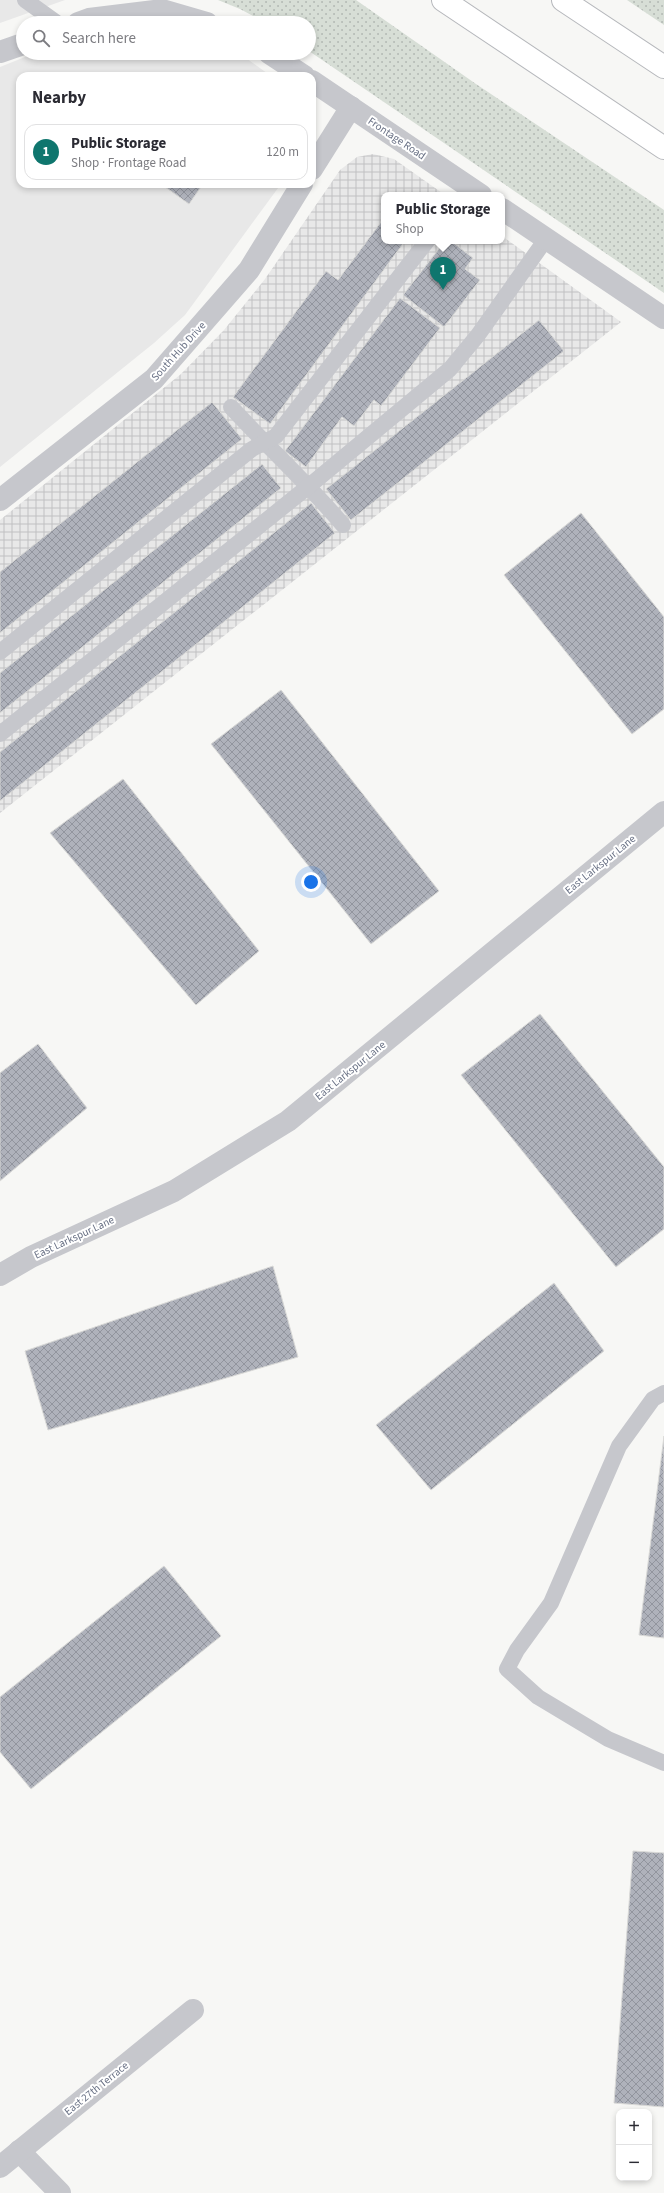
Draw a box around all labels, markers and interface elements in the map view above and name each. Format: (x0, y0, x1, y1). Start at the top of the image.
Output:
search box (16, 16, 316, 60)
icon: search (30, 27, 52, 49)
text: Search here (62, 28, 136, 49)
text: Nearby (32, 86, 86, 110)
street label: Frontage Road (365, 114, 429, 163)
text: Public Storage (71, 133, 166, 154)
text: 1 (43, 143, 49, 161)
text: 120 m (266, 143, 299, 161)
text: Shop · Frontage Road (71, 154, 186, 172)
popup (381, 192, 505, 244)
text: Public Storage (395, 199, 491, 220)
text: Shop (395, 220, 424, 238)
pin: 1 (430, 257, 456, 290)
street label: South Hub Drive (148, 318, 209, 384)
street label: East Larkspur Lane (562, 831, 639, 898)
your location (301, 872, 321, 892)
street label: East Larkspur Lane (312, 1037, 389, 1104)
street label: East Larkspur Lane (32, 1212, 117, 1263)
street label: East 27th Terrace (61, 2058, 132, 2119)
map controls (616, 2109, 652, 2181)
button: + (616, 2109, 652, 2145)
button: − (616, 2145, 652, 2181)

